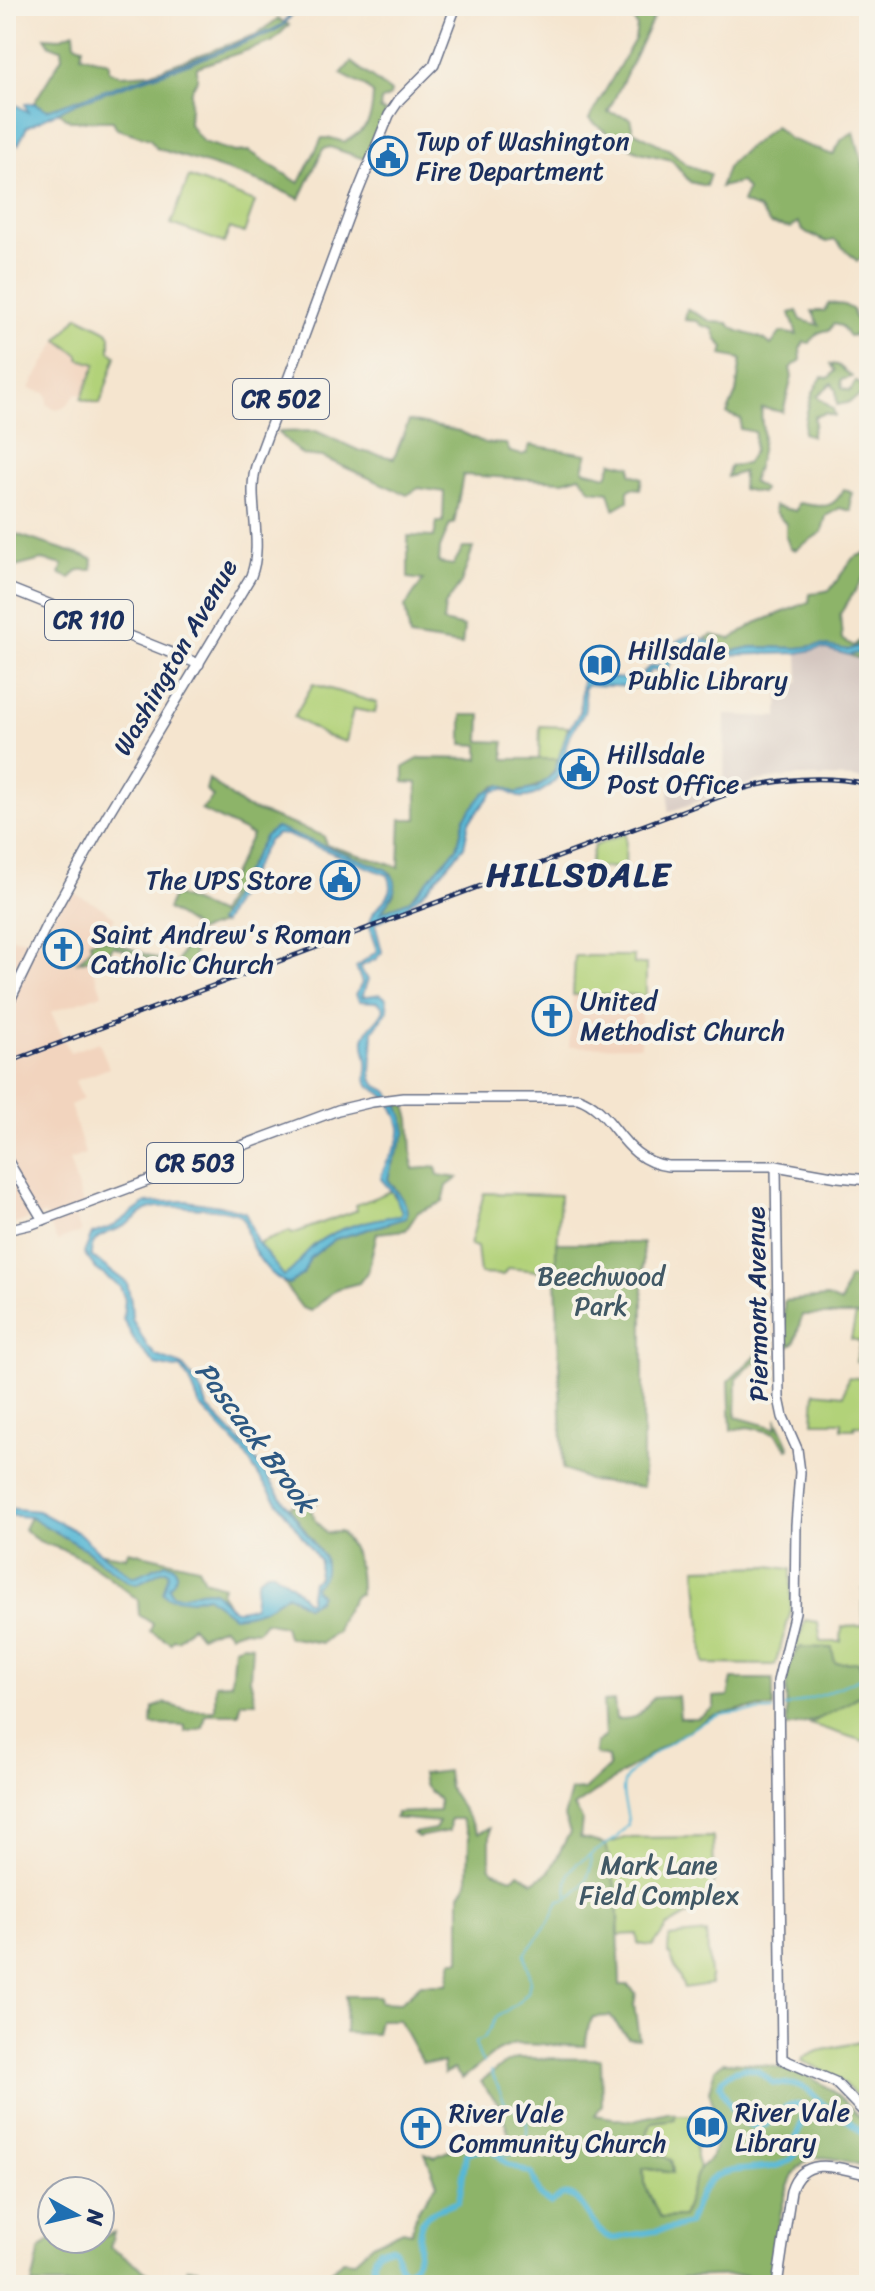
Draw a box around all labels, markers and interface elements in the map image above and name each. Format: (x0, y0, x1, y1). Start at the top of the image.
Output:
place label: Twp of Washington Fire Department (416, 118, 630, 194)
public building icon: Twp of Washington Fire Department (367, 135, 409, 177)
road number: CR 502 (233, 379, 329, 419)
street label: Washington Avenue (100, 549, 250, 764)
road number: CR 110 (45, 600, 133, 640)
place label: Hillsdale Public Library (628, 627, 788, 703)
library icon: Hillsdale Public Library (579, 644, 621, 686)
place label: Hillsdale Post Office (607, 731, 739, 807)
public building icon: Hillsdale Post Office (558, 748, 600, 790)
district label: HILLSDALE (486, 845, 673, 905)
place label: The UPS Store (146, 857, 312, 903)
public building icon: The UPS Store (319, 859, 361, 901)
place label: Saint Andrew's Roman Catholic Church (91, 911, 351, 987)
church icon: Saint Andrew's Roman Catholic Church (42, 928, 84, 970)
place label: United Methodist Church (580, 978, 785, 1054)
church icon: United Methodist Church (531, 995, 573, 1037)
road number: CR 503 (147, 1143, 243, 1183)
street label: Piermont Avenue (732, 1206, 782, 1402)
park label: Beechwood Park (537, 1253, 667, 1329)
water label: Pascack Brook (182, 1350, 331, 1525)
park label: Mark Lane Field Complex (579, 1842, 739, 1918)
place label: River Vale Library (735, 2089, 850, 2165)
place label: River Vale Community Church (449, 2090, 666, 2166)
library icon: River Vale Library (686, 2106, 728, 2148)
church icon: River Vale Community Church (400, 2107, 442, 2149)
north arrow (36, 2175, 116, 2255)
text: N (75, 2206, 116, 2229)

